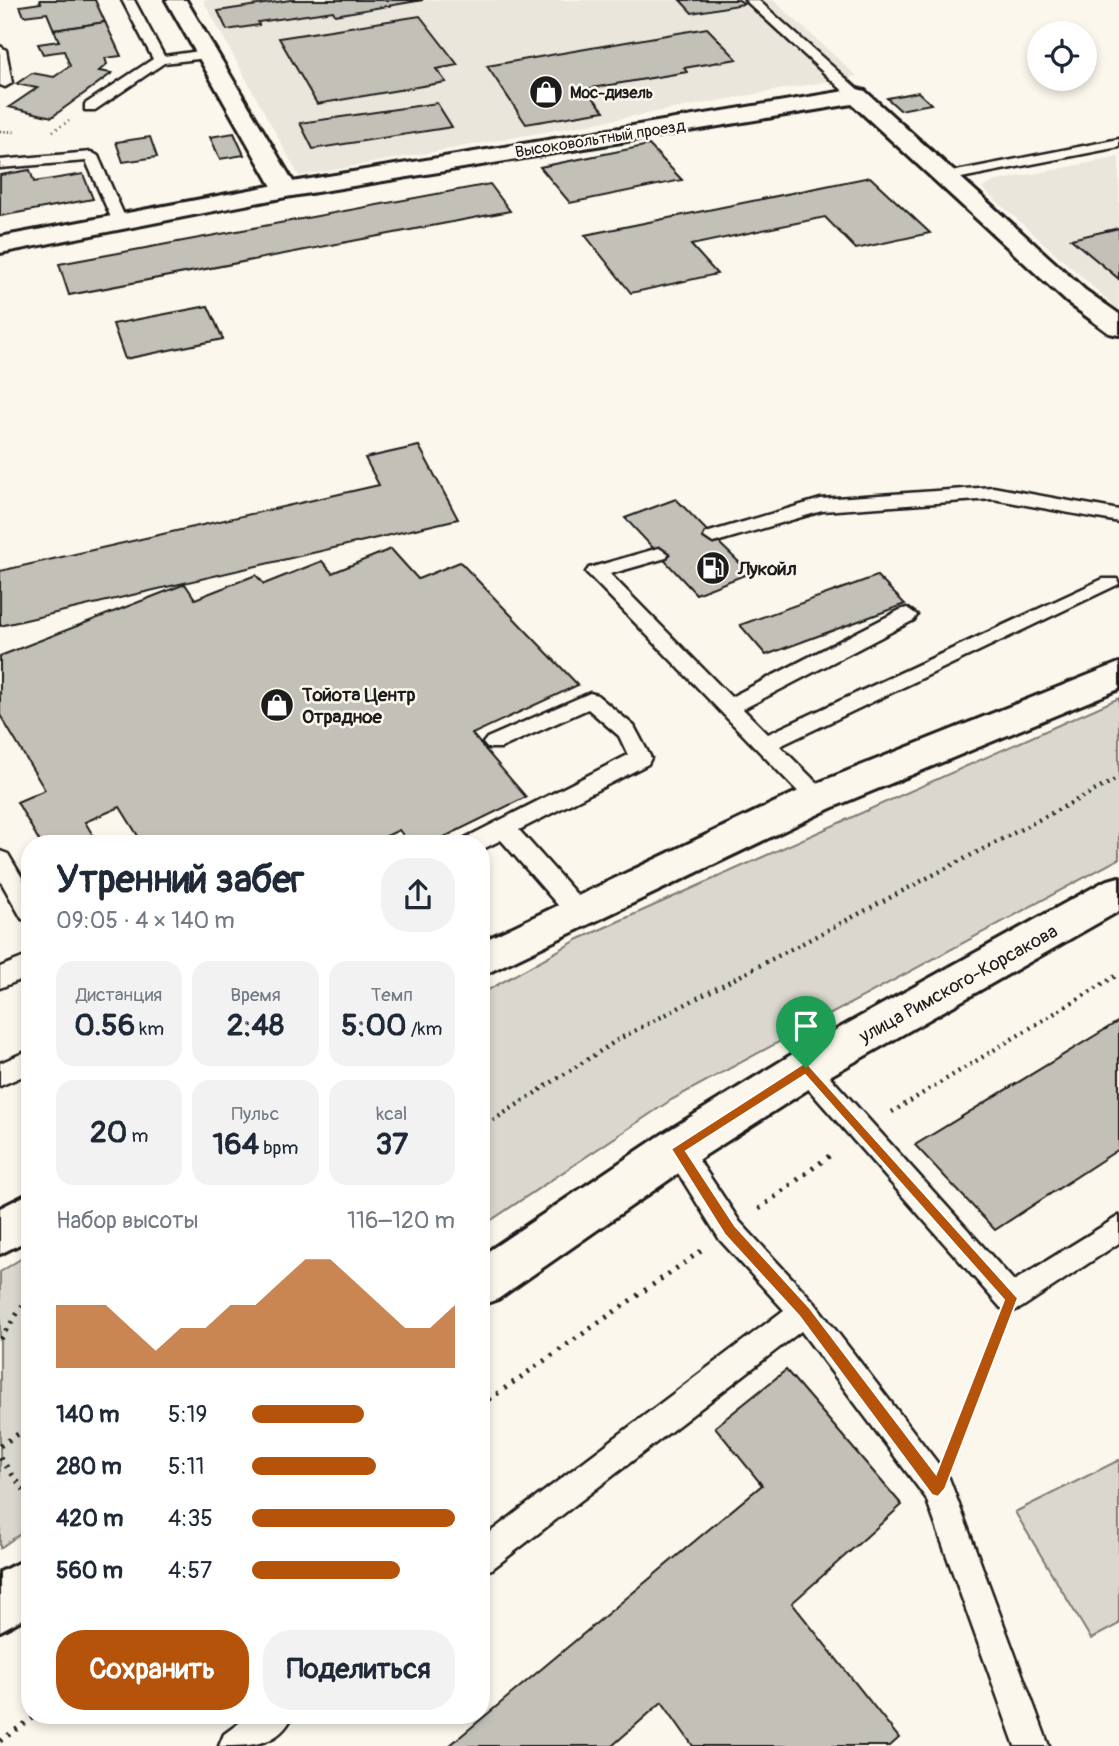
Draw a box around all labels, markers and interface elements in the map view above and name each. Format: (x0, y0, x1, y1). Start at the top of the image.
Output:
map controls (1027, 21, 1097, 91)
button: locate (1027, 21, 1097, 91)
shop icon: Мос-дизель (527, 73, 565, 111)
place label: Мос-дизель (570, 83, 653, 103)
street label: Высоковольтный проезд (514, 116, 687, 162)
fuel station icon: Лукойл (694, 549, 732, 587)
place label: Лукойл (737, 557, 797, 581)
place label: Тойота Центр Отрадное (301, 683, 415, 729)
shop icon: Тойота Центр Отрадное (258, 686, 296, 724)
text: Утренний забег (56, 856, 304, 904)
button: share (381, 858, 455, 932)
text: 09:05 · 4 × 140 m (56, 906, 235, 935)
street label: улица Римского-Корсакова (854, 919, 1062, 1049)
text: Дистанция (76, 983, 162, 1007)
text: Время (230, 983, 281, 1007)
text: Темп (371, 983, 413, 1007)
pin (776, 996, 836, 1068)
text: 0.56 (74, 1007, 135, 1044)
text: 2:48 (227, 1007, 284, 1044)
text: 5:00 (341, 1007, 407, 1044)
icon: arrive (787, 1007, 825, 1045)
text: km (135, 1017, 164, 1041)
text: /km (407, 1017, 442, 1041)
text: Пульс (232, 1102, 279, 1126)
text: kcal (376, 1102, 407, 1126)
text: 20 (90, 1114, 127, 1151)
text: m (127, 1124, 148, 1148)
text: 164 (213, 1126, 259, 1163)
text: 37 (376, 1126, 408, 1163)
text: bpm (259, 1136, 298, 1160)
text: Набор высоты (56, 1206, 198, 1235)
text: 116–120 m (347, 1206, 455, 1235)
text: 140 m (56, 1400, 119, 1429)
text: 5:19 (168, 1400, 207, 1429)
text: 280 m (56, 1452, 122, 1481)
text: 5:11 (168, 1452, 205, 1481)
text: 420 m (56, 1504, 123, 1533)
text: 4:35 (168, 1504, 213, 1533)
text: 560 m (56, 1556, 123, 1585)
text: 4:57 (168, 1556, 212, 1585)
button: Сохранить (56, 1630, 249, 1710)
button: Поделиться (263, 1630, 455, 1710)

